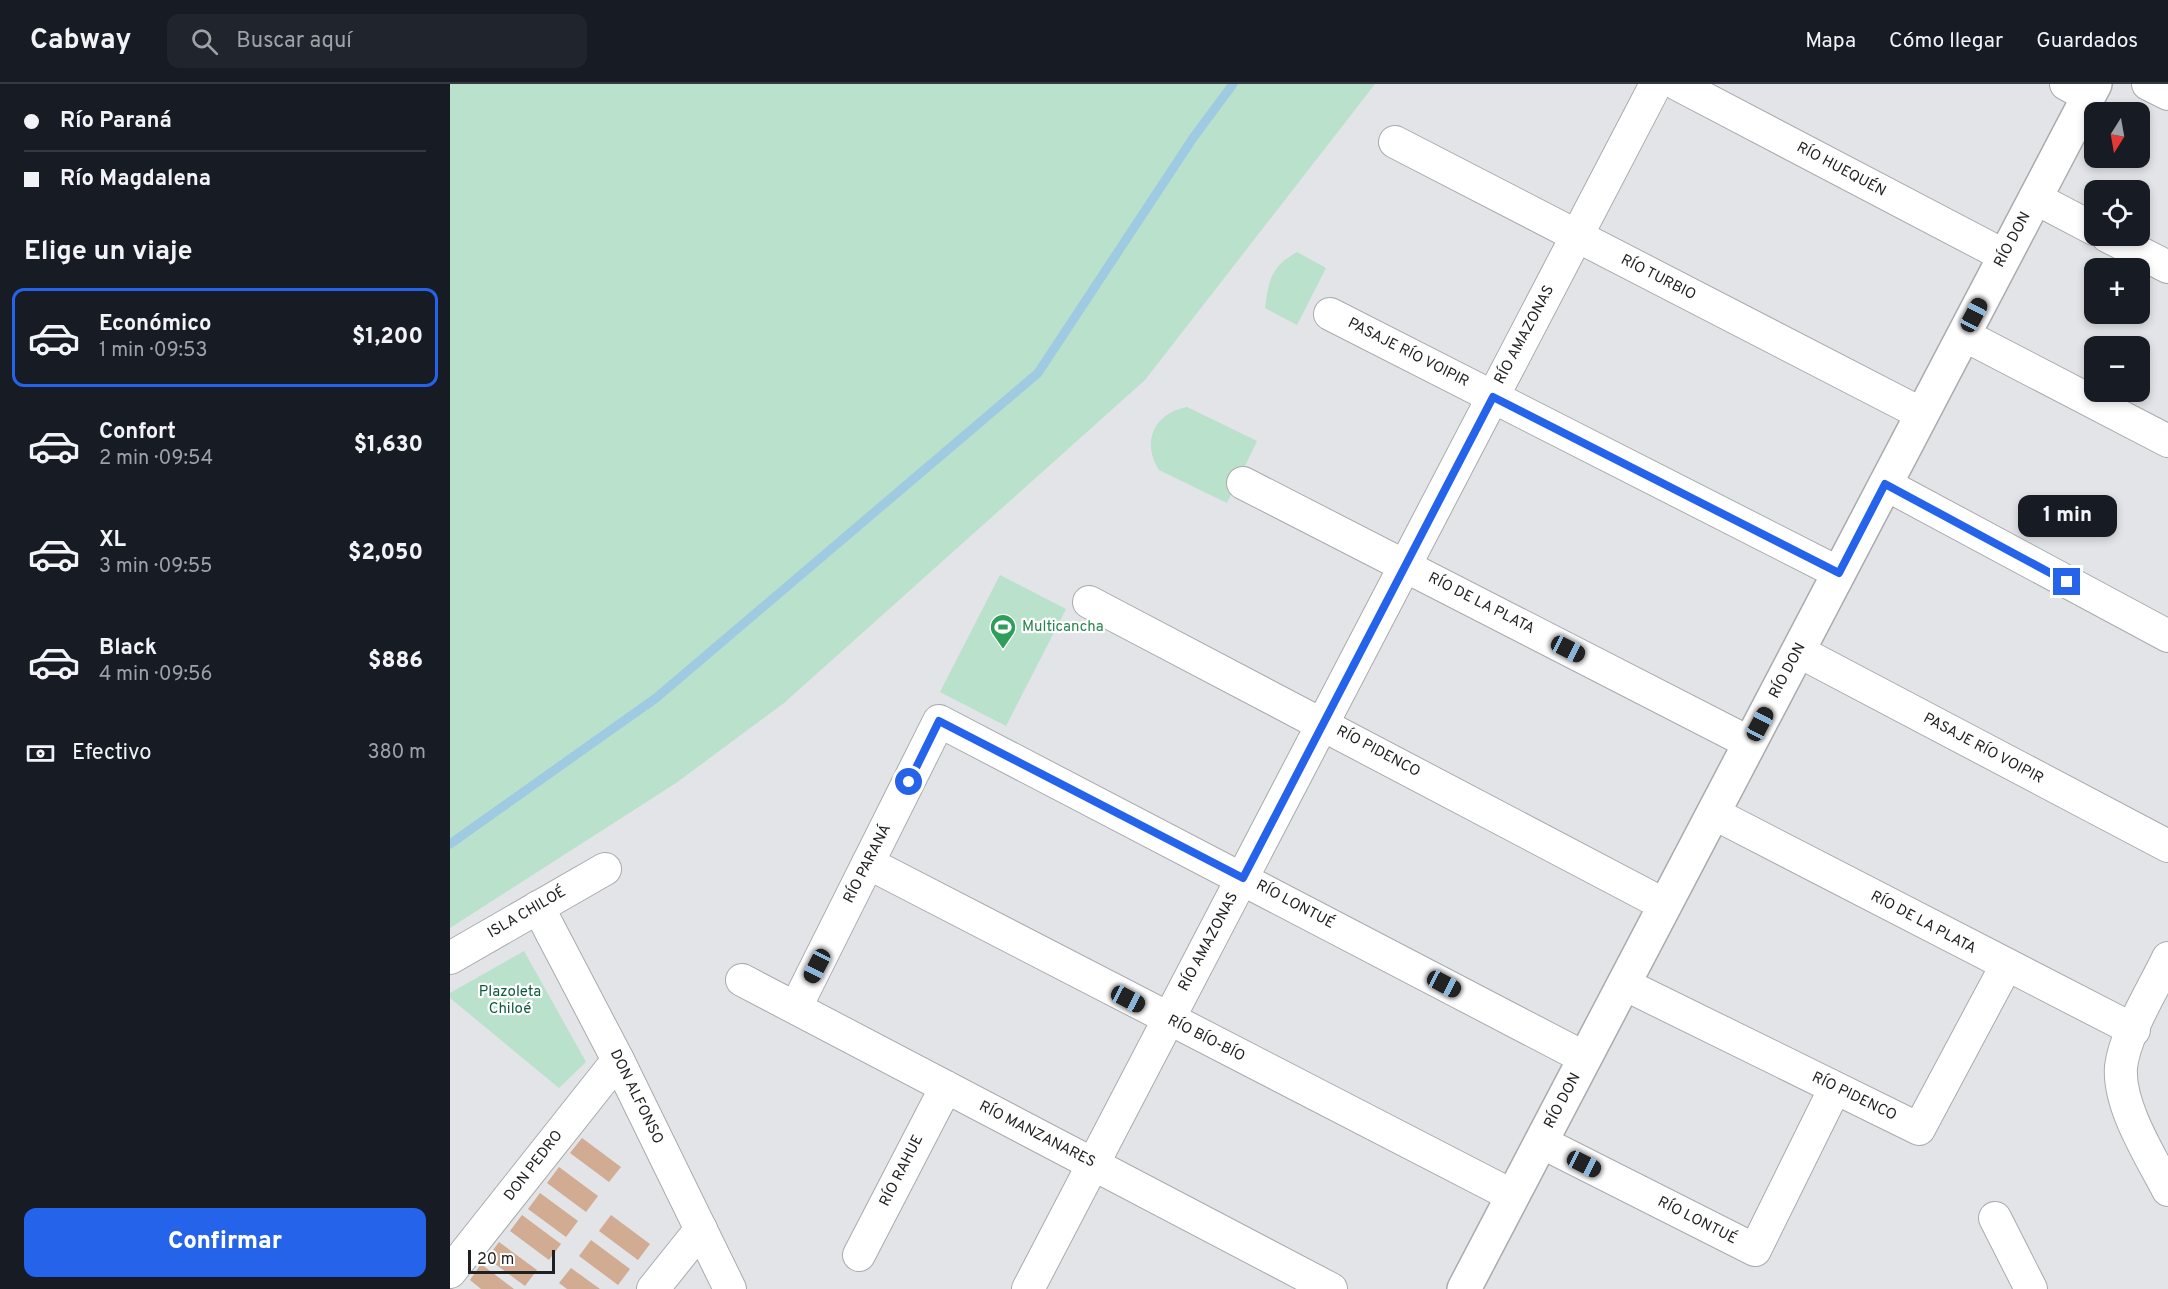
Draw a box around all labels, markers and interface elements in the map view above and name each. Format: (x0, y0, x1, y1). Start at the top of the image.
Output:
search box (167, 14, 587, 68)
text: Cabway (30, 23, 131, 59)
icon: search (188, 25, 221, 58)
text: Buscar aquí (236, 28, 352, 55)
text: Mapa (1805, 28, 1856, 55)
text: Cómo llegar (1889, 28, 2003, 55)
text: Guardados (2036, 28, 2138, 55)
north arrow (2084, 102, 2150, 168)
map controls (2084, 102, 2150, 402)
text: Río Paraná (60, 108, 172, 135)
street label: RÍO HUEQUÉN (1793, 138, 1890, 202)
text: Río Magdalena (60, 166, 211, 193)
button: locate (2084, 180, 2150, 246)
street label: RÍO DON (1990, 208, 2036, 271)
text: Elige un viaje (24, 235, 193, 269)
street label: RÍO TURBIO (1617, 250, 1699, 305)
button: + (2084, 258, 2150, 324)
street label: RÍO AMAZONAS (1490, 282, 1559, 388)
car (1958, 295, 1990, 335)
icon: car (27, 311, 81, 365)
text: Económico (99, 311, 212, 338)
street label: PASAJE RÍO VOIPIR (1344, 313, 1472, 392)
text: $1,200 (352, 324, 423, 351)
button: − (2084, 336, 2150, 402)
text: 1 min · 09:53 (99, 338, 208, 364)
icon: car (27, 419, 81, 473)
text: Confort (99, 419, 176, 446)
text: $1,630 (354, 432, 423, 459)
text: 2 min · 09:54 (99, 446, 213, 472)
callout: 1 min (2018, 495, 2116, 537)
text: 1 min (2043, 503, 2092, 529)
icon: car (27, 527, 81, 581)
text: XL (99, 527, 126, 554)
text: $2,050 (348, 540, 423, 567)
text: 3 min · 09:55 (99, 554, 213, 580)
street label: RÍO DE LA PLATA (1425, 568, 1538, 639)
route end (2053, 568, 2080, 595)
sports icon: Multicancha (988, 612, 1018, 650)
place label: Multicancha (1022, 618, 1104, 637)
car (1548, 633, 1588, 665)
icon: car (27, 635, 81, 689)
text: Black (99, 635, 157, 662)
street label: RÍO DON (1765, 639, 1811, 702)
text: $886 (368, 648, 423, 675)
text: 4 min · 09:56 (99, 662, 212, 688)
car (1744, 704, 1776, 744)
street label: PASAJE RÍO VOIPIR (1920, 708, 2047, 789)
street label: RÍO PIDENCO (1333, 721, 1424, 782)
icon: cash (24, 737, 57, 770)
text: Efectivo (72, 740, 152, 767)
text: 380 m (367, 740, 426, 766)
route start (895, 768, 922, 795)
street label: RÍO PARANÁ (839, 821, 896, 907)
street label: RÍO LONTUÉ (1252, 875, 1338, 934)
street label: ISLA CHILOÉ (484, 882, 570, 943)
street label: RÍO DE LA PLATA (1867, 886, 1980, 959)
street label: RÍO AMAZONAS (1174, 889, 1243, 995)
car (801, 946, 833, 986)
car (1424, 968, 1464, 1000)
park label: Plazoleta Chiloé (479, 983, 541, 1019)
car (1108, 983, 1148, 1015)
street label: RÍO BÍO-BÍO (1164, 1011, 1248, 1067)
street label: DON ALFONSO (605, 1047, 667, 1147)
street label: RÍO PIDENCO (1808, 1067, 1900, 1126)
street label: RÍO DON (1540, 1069, 1586, 1132)
street label: RÍO MANZANARES (976, 1097, 1099, 1173)
street label: DON PEDRO (500, 1127, 568, 1205)
street label: RÍO RAHUE (875, 1132, 928, 1210)
car (1564, 1148, 1604, 1180)
street label: RÍO LONTUÉ (1654, 1192, 1740, 1249)
button: Confirmar (24, 1208, 426, 1277)
scale bar (468, 1247, 555, 1274)
text: 20 m (477, 1250, 514, 1270)

